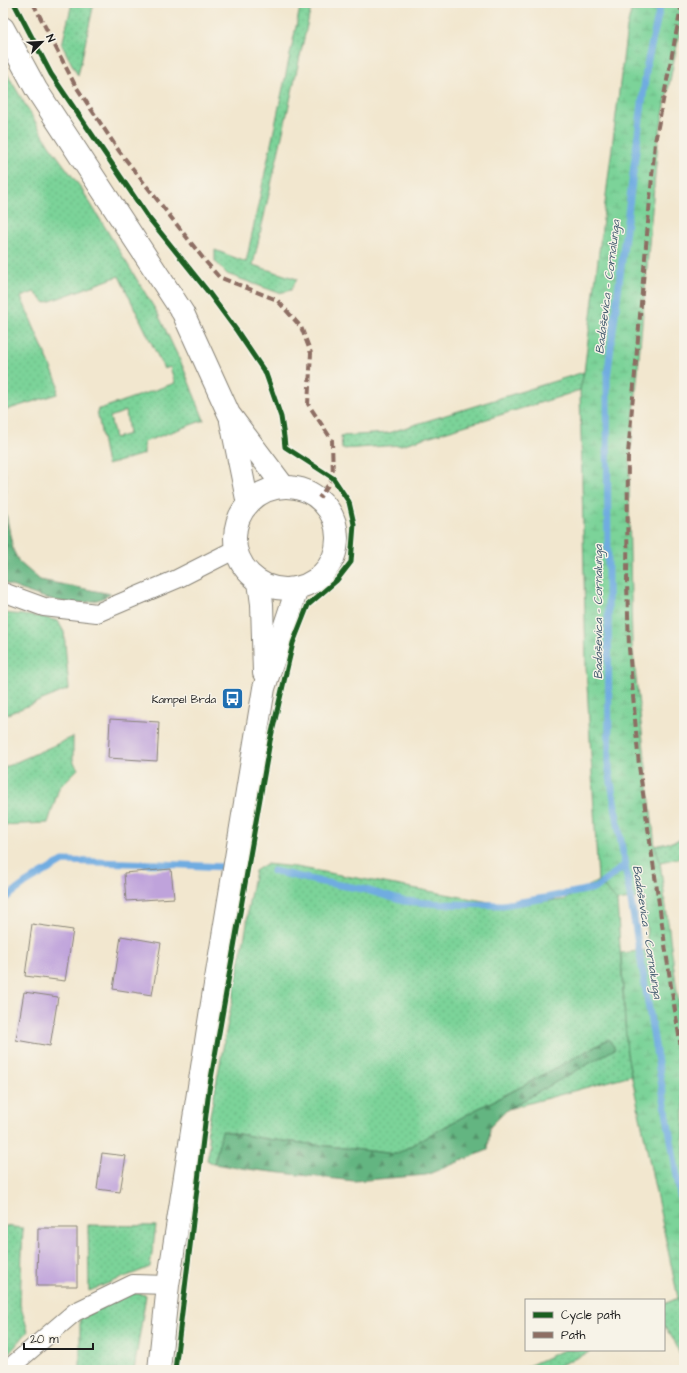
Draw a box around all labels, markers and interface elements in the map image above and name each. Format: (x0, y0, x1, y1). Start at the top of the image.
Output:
north arrow (22, 22, 62, 62)
text: N (42, 32, 59, 44)
water label: Badaševica - Cornalunga (591, 218, 626, 355)
water label: Badaševica - Cornalunga (590, 544, 608, 679)
bus stop icon: Kampel Brda (219, 686, 245, 712)
place label: Kampel Brda (152, 692, 216, 707)
water label: Badaševica - Cornalunga (627, 864, 666, 1001)
legend (525, 1299, 665, 1351)
text: Cycle path (561, 1307, 620, 1325)
scale bar (24, 1325, 93, 1351)
text: Path (561, 1327, 586, 1344)
text: 20 m (30, 1331, 59, 1348)

